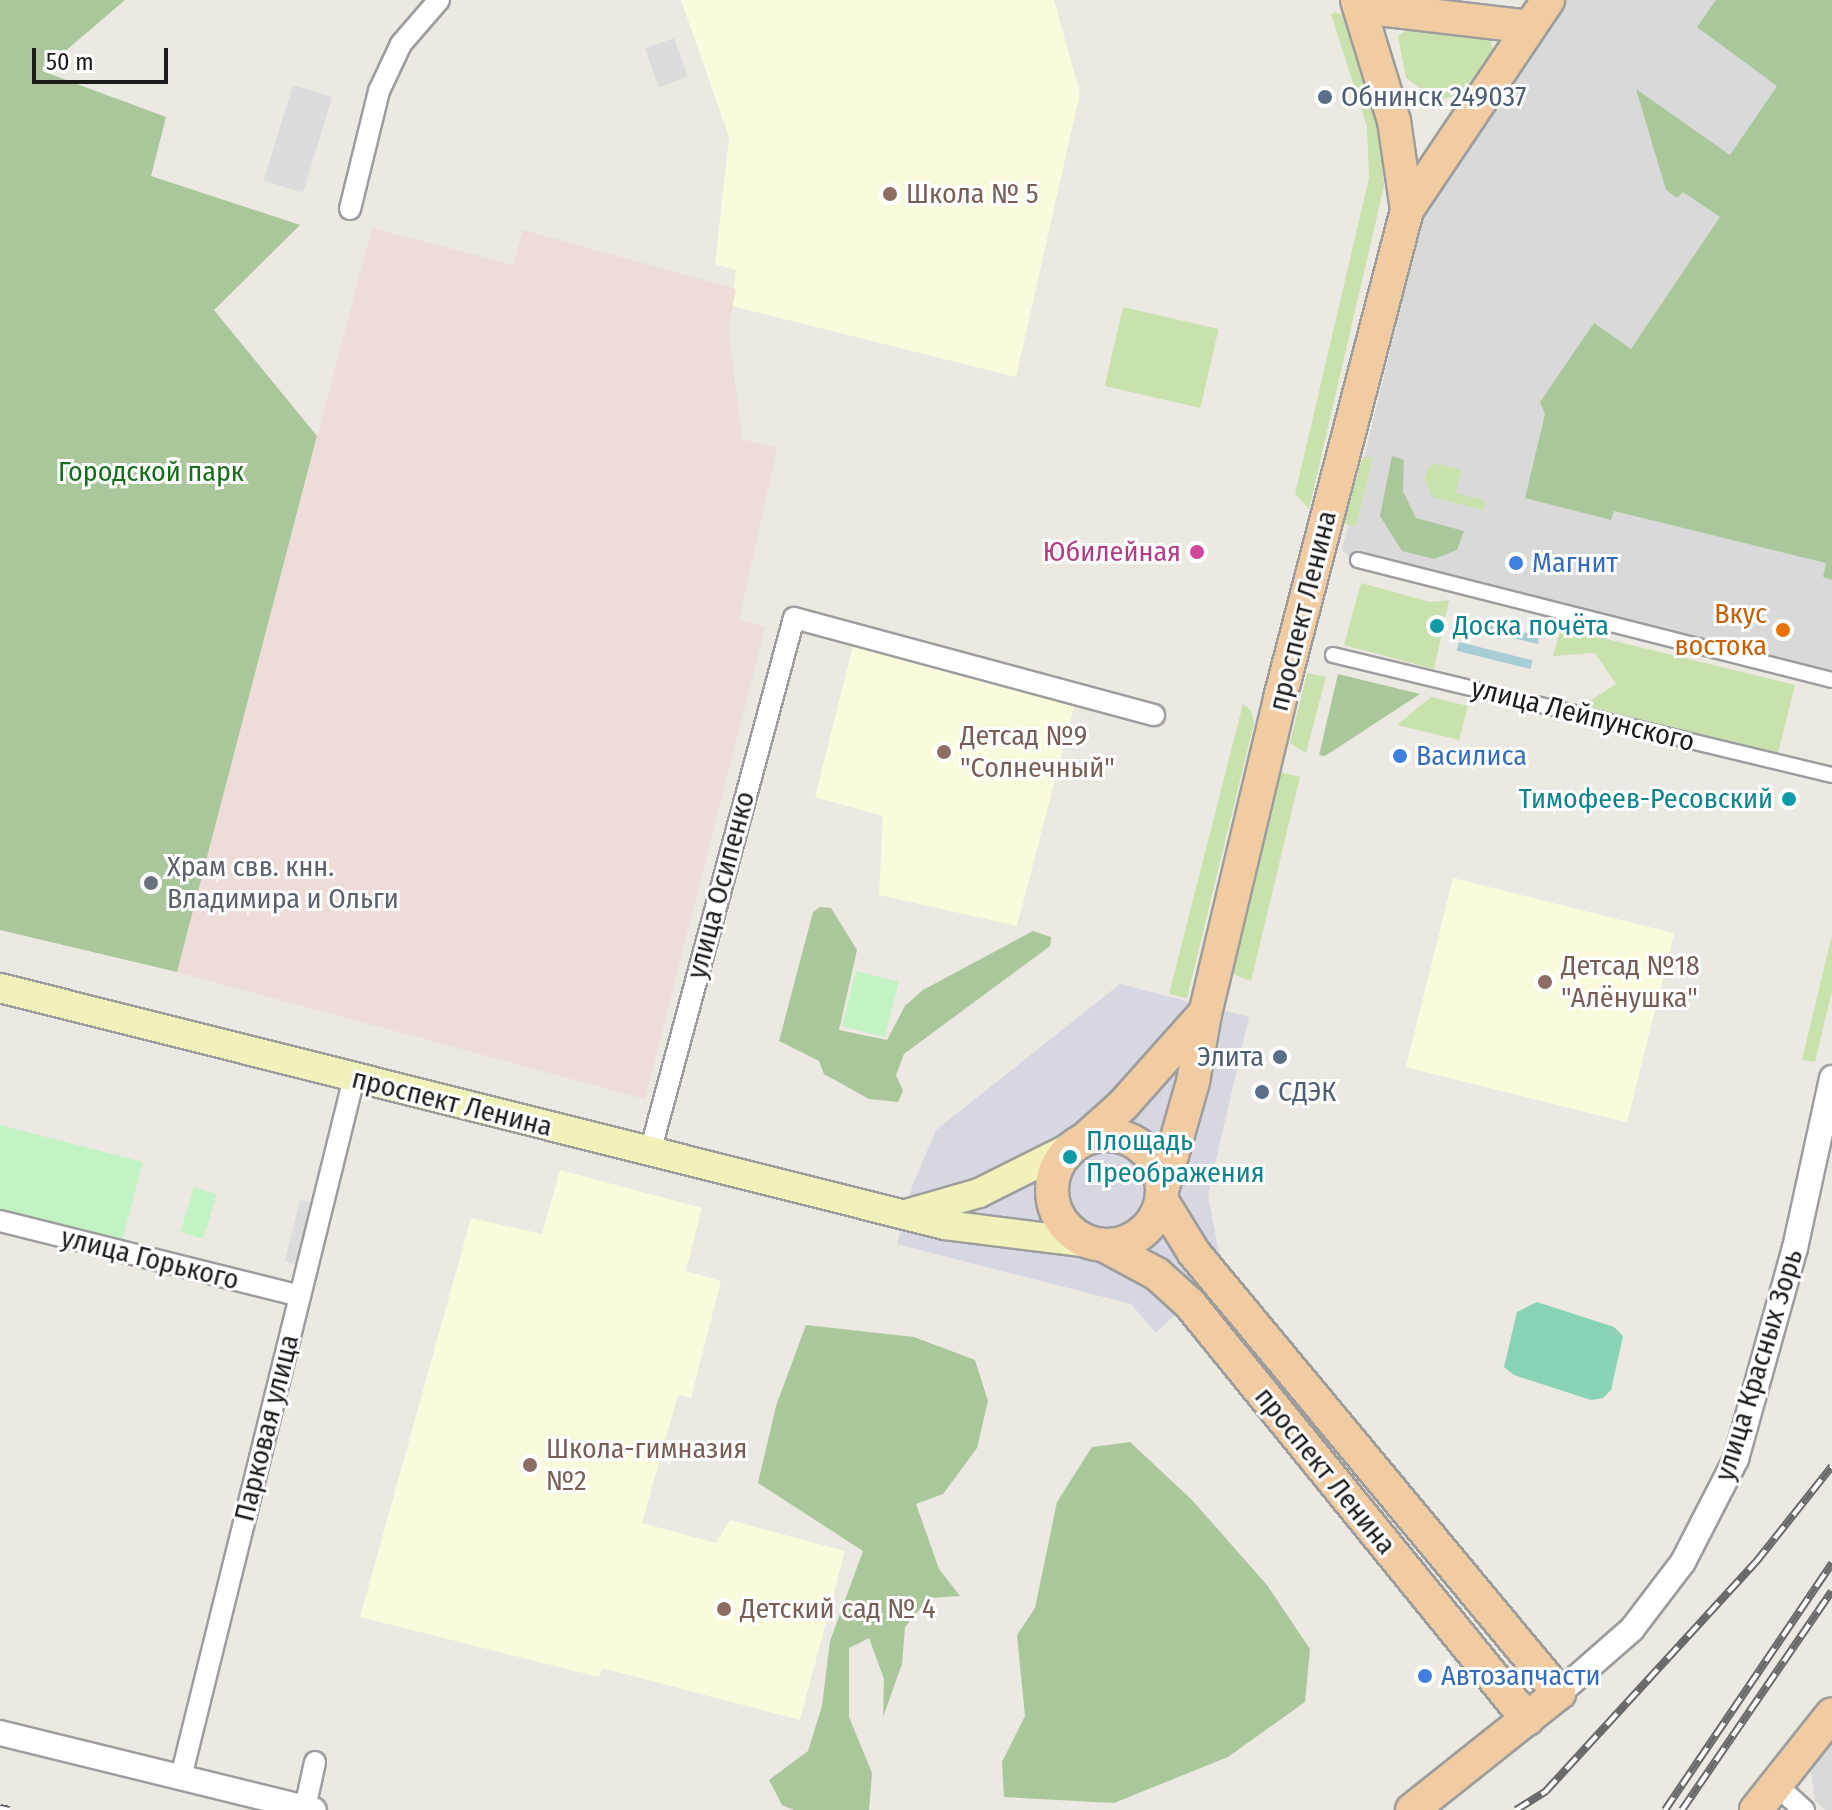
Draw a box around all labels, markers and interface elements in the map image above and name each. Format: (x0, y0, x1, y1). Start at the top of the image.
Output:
scale bar (36, 32, 172, 82)
text: 50 m (46, 48, 94, 76)
place label: Обнинск 249037 (1341, 80, 1526, 114)
marker: Обнинск 249037 (1316, 88, 1334, 106)
place label: Школа № 5 (906, 177, 1039, 211)
marker: Школа № 5 (881, 185, 899, 203)
park label: Городской парк (58, 455, 244, 489)
street label: проспект Ленина (1262, 507, 1344, 715)
place label: Юбилейная (1043, 535, 1181, 569)
marker: Юбилейная (1188, 543, 1206, 561)
place label: Магнит (1532, 546, 1618, 580)
marker: Магнит (1507, 554, 1525, 572)
place label: Вкус востока (1674, 597, 1767, 663)
place label: Доска почёта (1453, 609, 1609, 643)
marker: Доска почёта (1428, 617, 1446, 635)
marker: Вкус востока (1774, 621, 1792, 639)
street label: улица Лейпунского (1468, 671, 1698, 759)
place label: Детсад №9 "Солнечный" (960, 719, 1115, 785)
place label: Василиса (1416, 739, 1527, 773)
marker: Детсад №9 "Солнечный" (935, 743, 953, 761)
marker: Василиса (1391, 747, 1409, 765)
place label: Тимофеев-Ресовский (1519, 782, 1773, 816)
street label: улица Осипенко (680, 788, 762, 982)
marker: Тимофеев-Ресовский (1780, 790, 1798, 808)
place label: Храм свв. кнн. Владимира и Ольги (167, 850, 399, 916)
marker: Храм свв. кнн. Владимира и Ольги (142, 874, 160, 892)
place label: Детсад №18 "Алёнушка" (1561, 949, 1700, 1015)
marker: Детсад №18 "Алёнушка" (1536, 973, 1554, 991)
place label: Элита (1197, 1040, 1264, 1074)
marker: Элита (1271, 1048, 1289, 1066)
street label: проспект Ленина (348, 1062, 556, 1144)
place label: СДЭК (1278, 1075, 1336, 1109)
marker: СДЭК (1253, 1083, 1271, 1101)
place label: Площадь Преображения (1086, 1124, 1265, 1190)
marker: Площадь Преображения (1061, 1148, 1079, 1166)
street label: улица Горького (58, 1221, 242, 1297)
street label: улица Красных Зорь (1708, 1245, 1810, 1485)
street label: Парковая улица (228, 1331, 306, 1525)
street label: проспект Ленина (1247, 1381, 1403, 1561)
place label: Школа-гимназия №2 (546, 1432, 747, 1498)
marker: Школа-гимназия №2 (521, 1456, 539, 1474)
place label: Детский сад № 4 (740, 1592, 936, 1626)
marker: Детский сад № 4 (715, 1600, 733, 1618)
place label: Автозапчасти (1441, 1659, 1601, 1693)
marker: Автозапчасти (1416, 1667, 1434, 1685)

